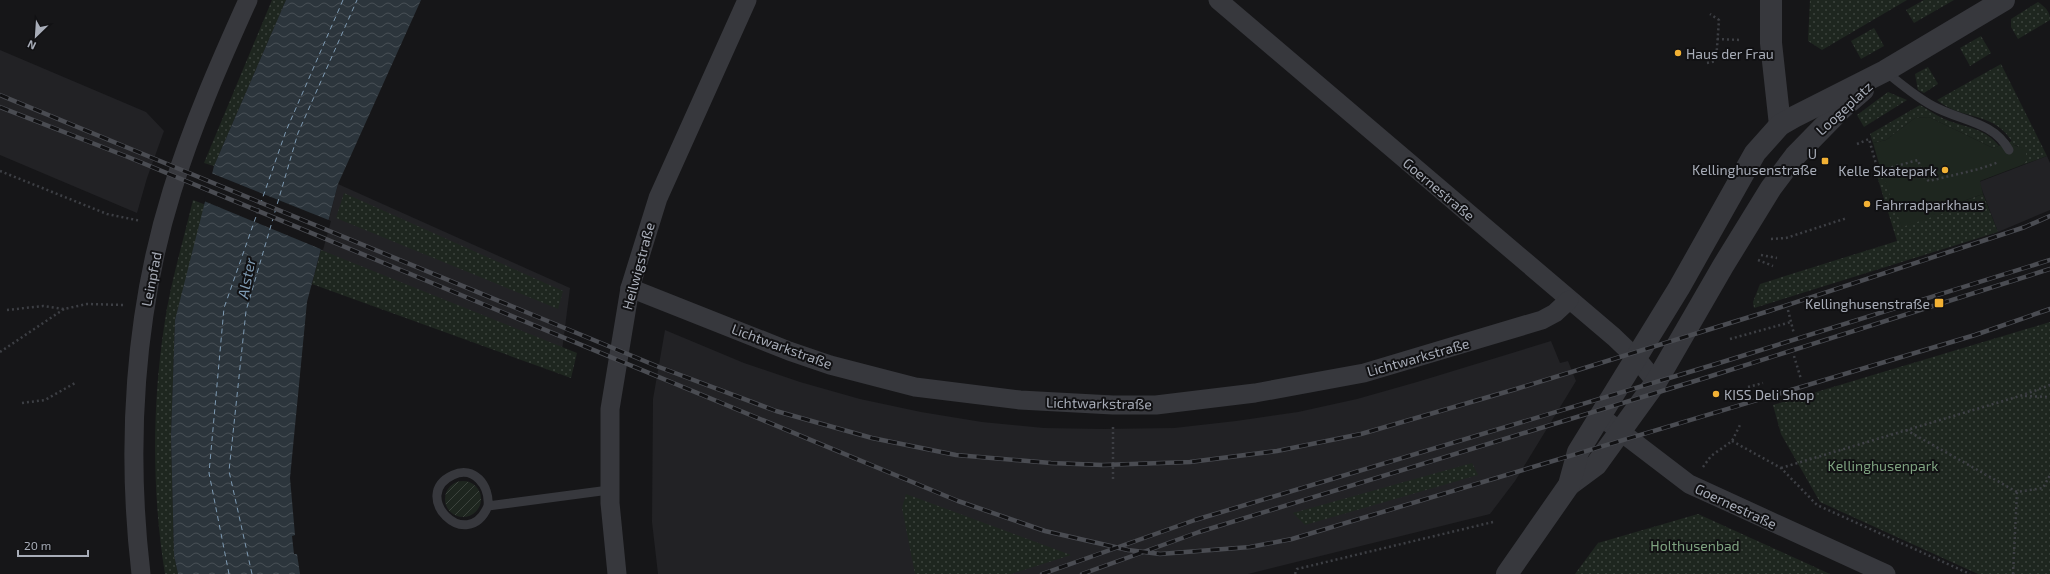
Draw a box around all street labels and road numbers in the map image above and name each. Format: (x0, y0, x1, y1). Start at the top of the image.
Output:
street label: Loogeplatz (1812, 78, 1876, 138)
street label: Goernestraße (1400, 154, 1478, 224)
street label: Heilwigstraße (618, 220, 658, 312)
street label: Leinpfad (137, 250, 165, 308)
street label: Lichtwarkstraße (729, 320, 835, 372)
street label: Lichtwarkstraße (1365, 334, 1471, 380)
street label: Lichtwarkstraße (1046, 394, 1152, 412)
street label: Goernestraße (1692, 480, 1780, 532)

